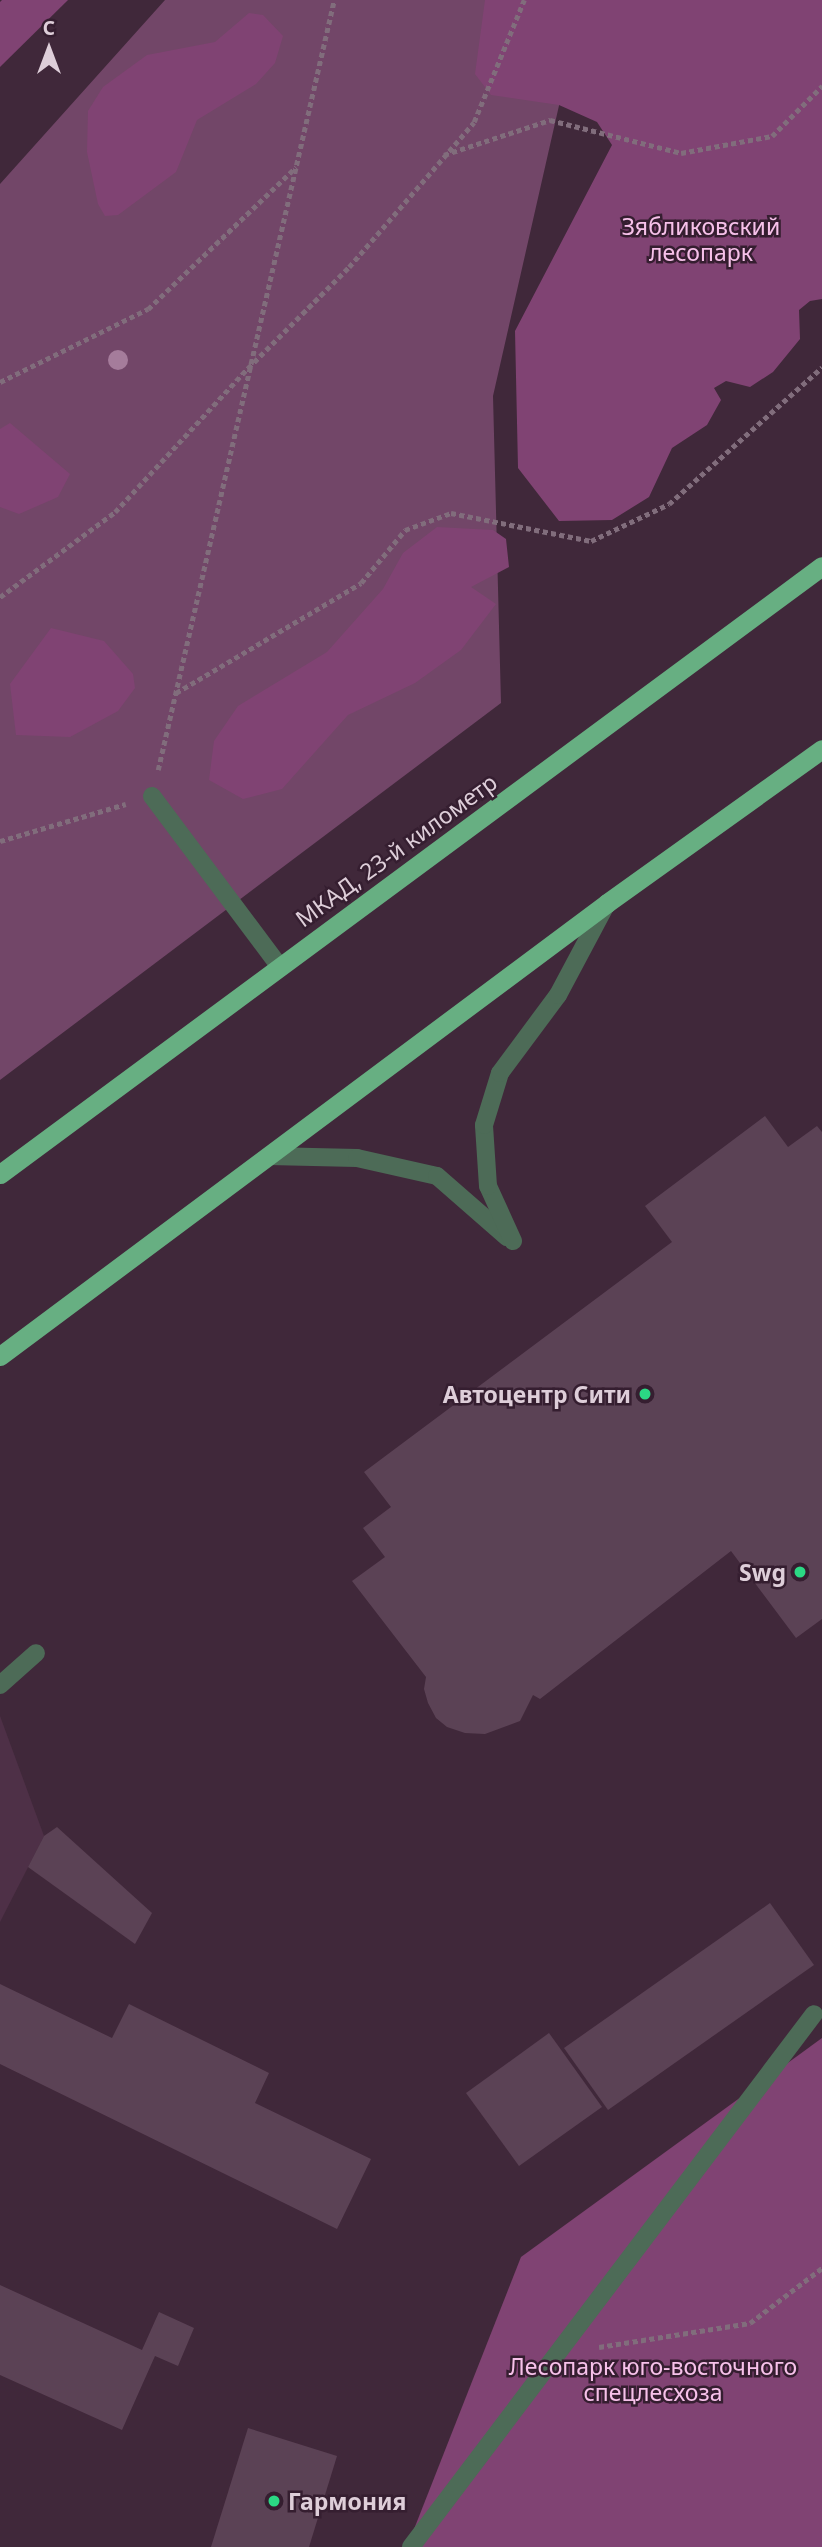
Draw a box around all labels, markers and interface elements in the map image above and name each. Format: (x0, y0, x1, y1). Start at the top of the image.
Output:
north arrow (14, 14, 84, 84)
text: С (43, 15, 55, 41)
park label: Зябликовский лесопарк (622, 212, 780, 266)
street label: МКАД, 23-й километр (290, 768, 502, 932)
place label: Автоцентр Сити (443, 1380, 631, 1408)
marker: Автоцентр Сити (637, 1386, 653, 1402)
place label: Swg (739, 1558, 786, 1586)
marker: Swg (792, 1564, 808, 1580)
park label: Лесопарк юго-восточного спецлесхоза (509, 2352, 797, 2406)
place label: Гармония (288, 2487, 406, 2515)
marker: Гармония (266, 2493, 282, 2509)

